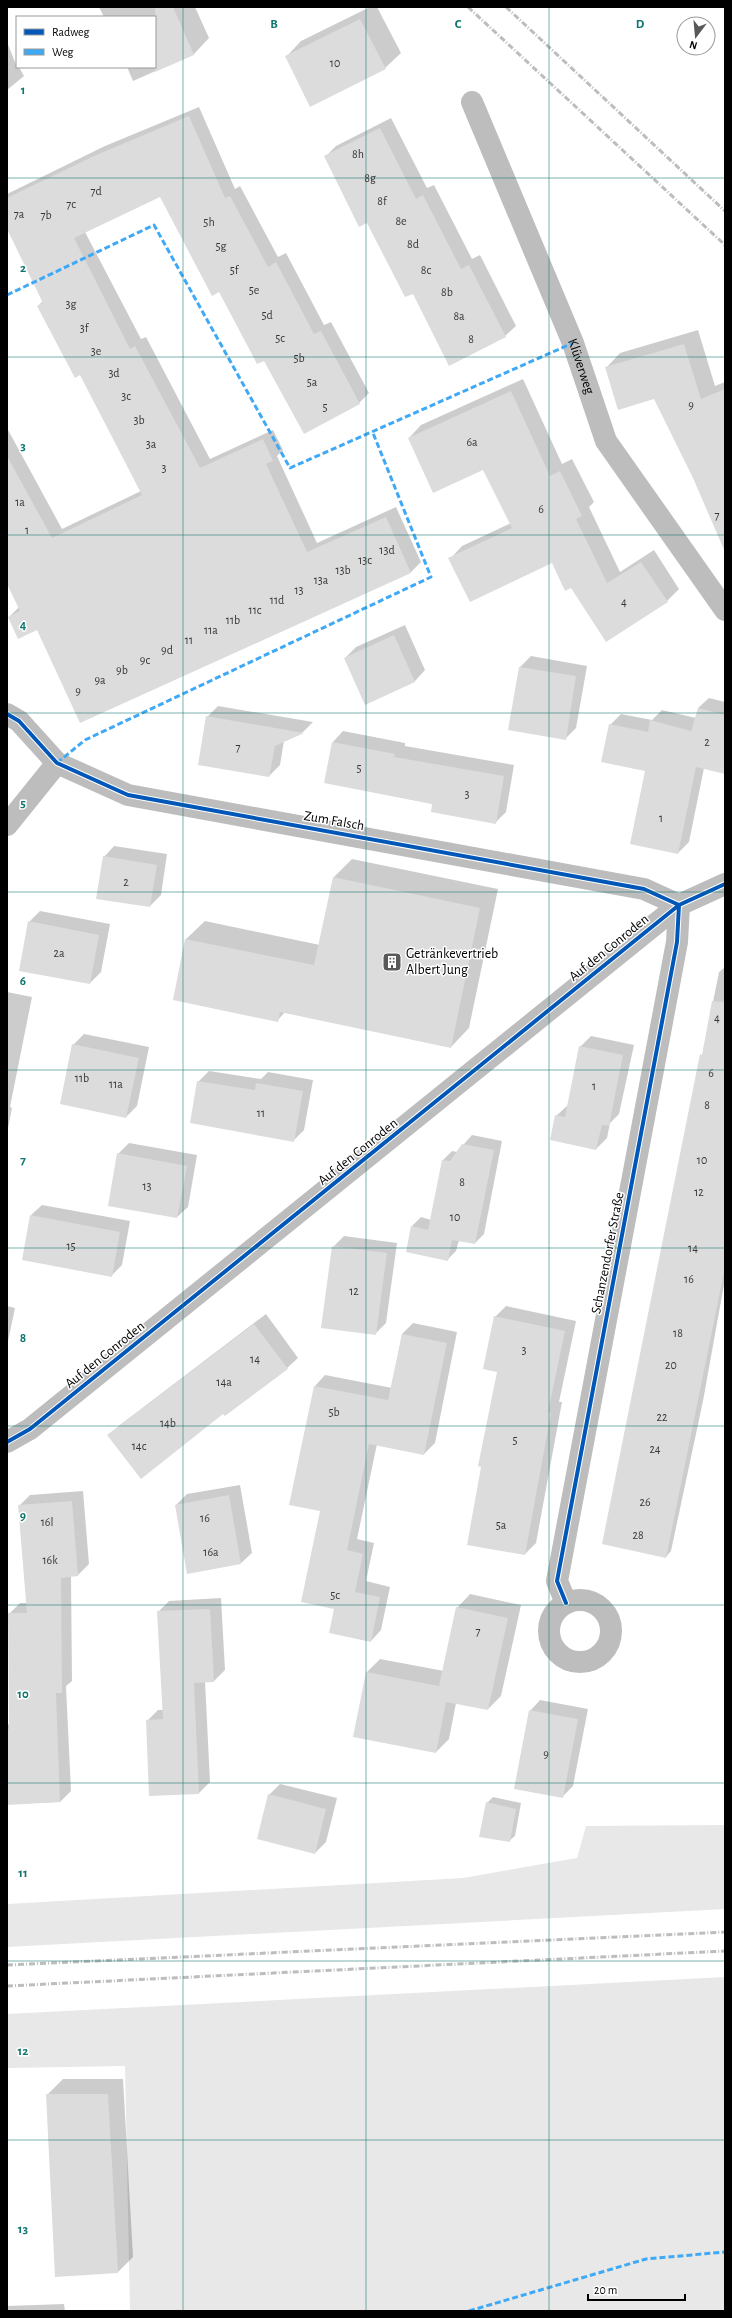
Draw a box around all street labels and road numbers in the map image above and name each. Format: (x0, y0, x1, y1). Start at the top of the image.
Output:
street label: Klüverweg (565, 337, 597, 396)
street label: Zum Falsch (303, 809, 365, 833)
street label: Auf den Conroden (567, 912, 651, 984)
street label: Auf den Conroden (316, 1116, 400, 1188)
street label: Schanzendorfer Straße (589, 1191, 627, 1315)
street label: Auf den Conroden (63, 1319, 147, 1391)

